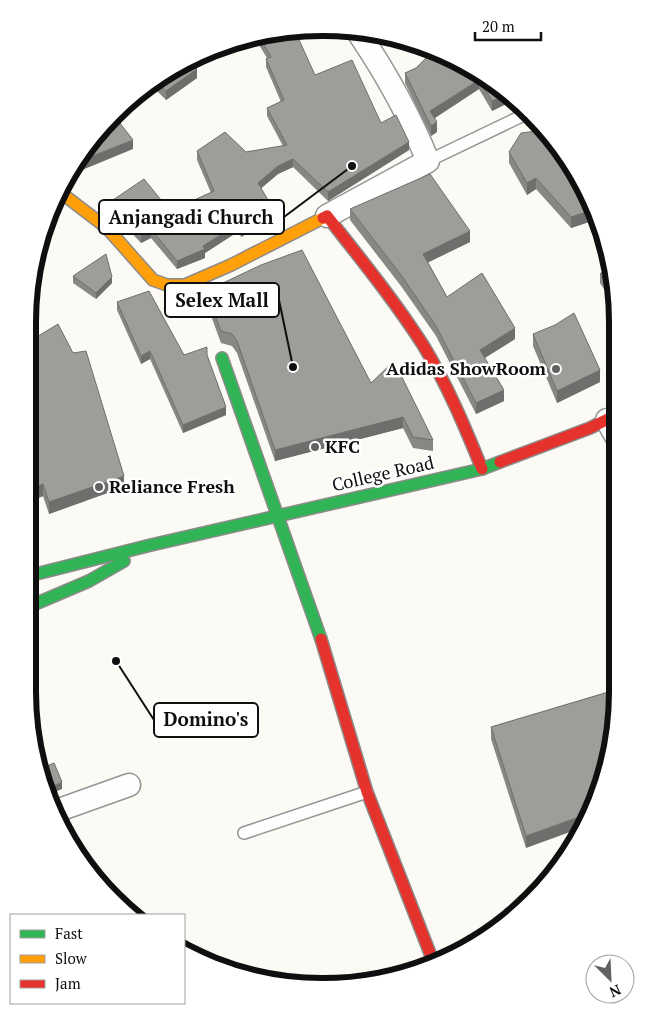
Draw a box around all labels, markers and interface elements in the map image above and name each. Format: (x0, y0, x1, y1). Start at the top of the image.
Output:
scale bar (475, 10, 541, 42)
text: 20 m (482, 16, 515, 36)
callout: Anjangadi Church (99, 200, 284, 234)
text: Anjangadi Church (108, 204, 274, 229)
callout: Selex Mall (165, 283, 279, 317)
text: Selex Mall (175, 287, 269, 312)
place label: Adidas ShowRoom (386, 356, 546, 380)
marker: Adidas ShowRoom (550, 363, 562, 375)
place label: KFC (325, 434, 360, 458)
marker: KFC (309, 441, 321, 453)
street label: College Road (329, 450, 436, 496)
place label: Reliance Fresh (109, 474, 235, 498)
marker: Reliance Fresh (93, 481, 105, 493)
callout: Domino's (154, 703, 258, 737)
text: Domino's (164, 706, 249, 731)
legend (10, 914, 185, 1004)
text: Fast (55, 923, 83, 943)
text: Slow (55, 948, 88, 968)
north arrow (585, 954, 635, 1004)
text: Jam (55, 973, 81, 993)
text: N (606, 980, 624, 1002)

